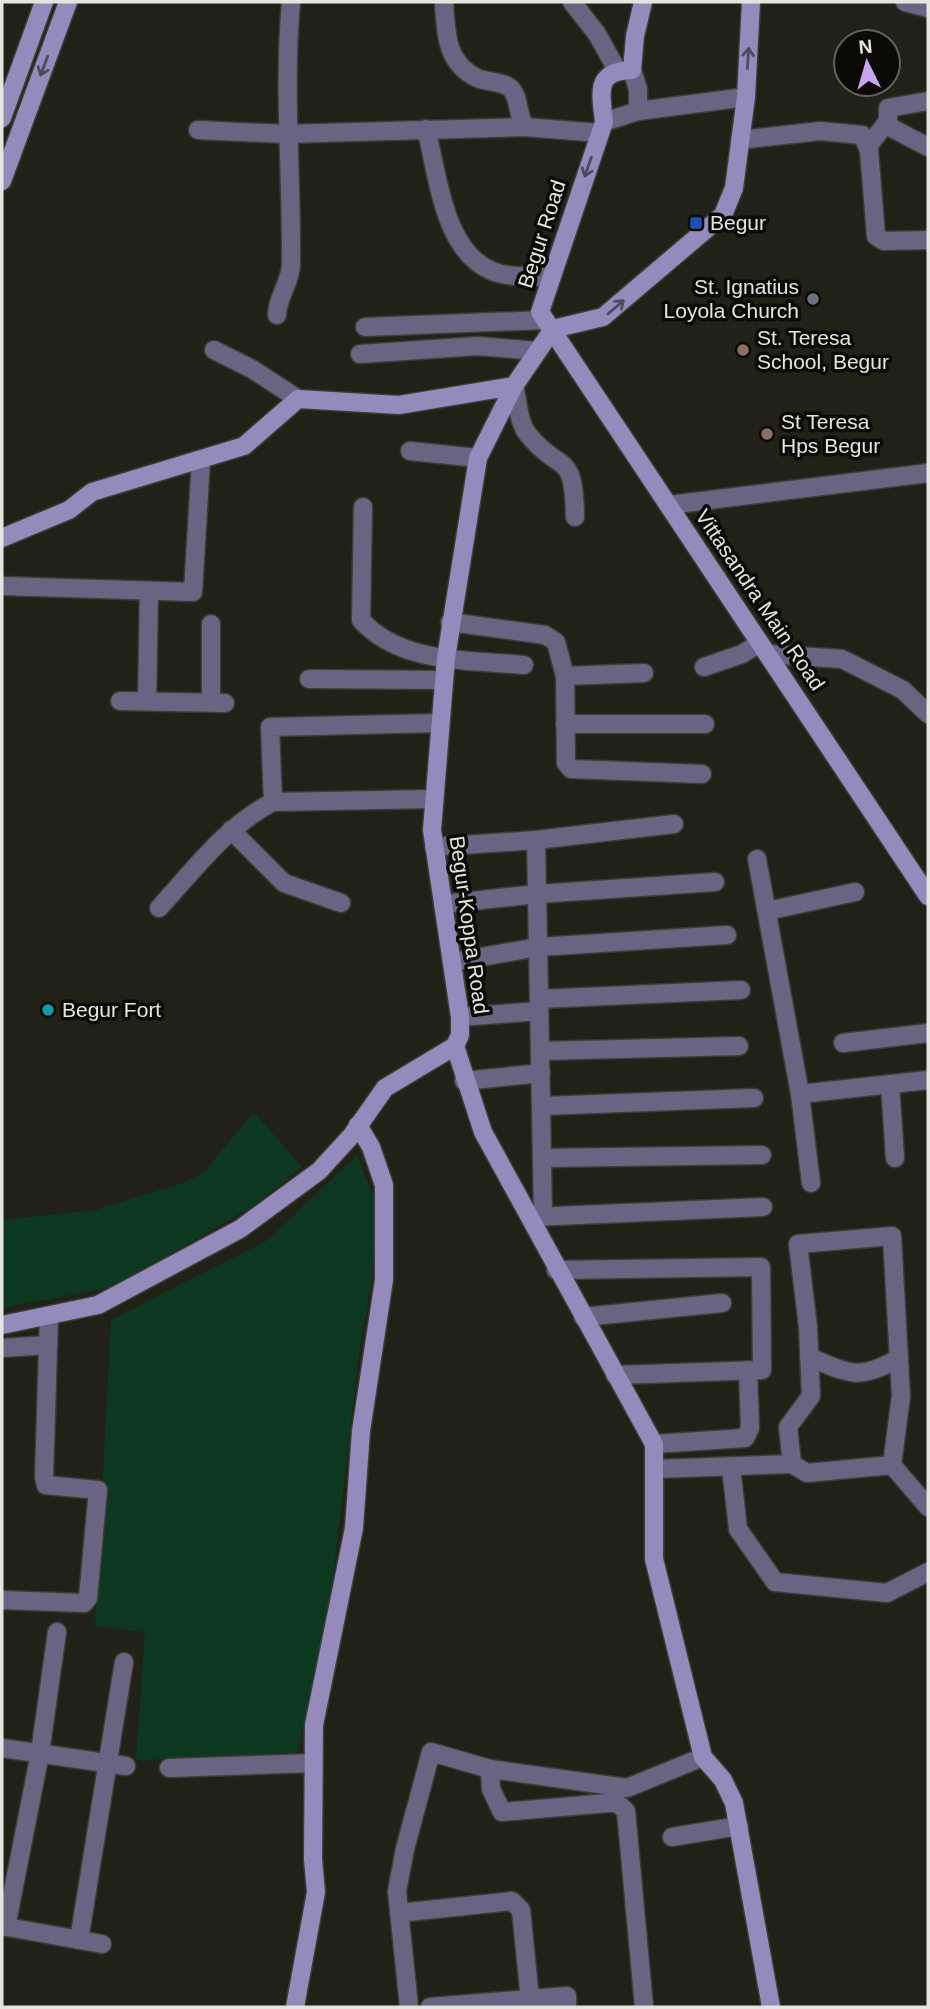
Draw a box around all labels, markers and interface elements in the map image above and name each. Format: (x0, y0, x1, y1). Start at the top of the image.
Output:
north arrow (832, 28, 902, 98)
text: N (858, 36, 873, 58)
one-way arrow (742, 47, 755, 70)
one-way arrow (37, 54, 50, 76)
one-way arrow (581, 156, 594, 178)
street label: Begur Road (513, 177, 570, 291)
place label: Begur (710, 211, 766, 234)
marker: Begur (688, 215, 704, 231)
place label: St. Ignatius Loyola Church (664, 275, 799, 322)
marker: St. Ignatius Loyola Church (805, 291, 821, 307)
one-way arrow (606, 299, 624, 315)
place label: St. Teresa School, Begur (757, 326, 889, 373)
marker: St. Teresa School, Begur (735, 342, 751, 358)
place label: St Teresa Hps Begur (781, 410, 880, 457)
marker: St Teresa Hps Begur (759, 426, 775, 442)
street label: Vittasandra Main Road (691, 505, 830, 695)
street label: Begur-Koppa Road (446, 834, 493, 1016)
place label: Begur Fort (62, 998, 161, 1021)
marker: Begur Fort (40, 1002, 56, 1018)

